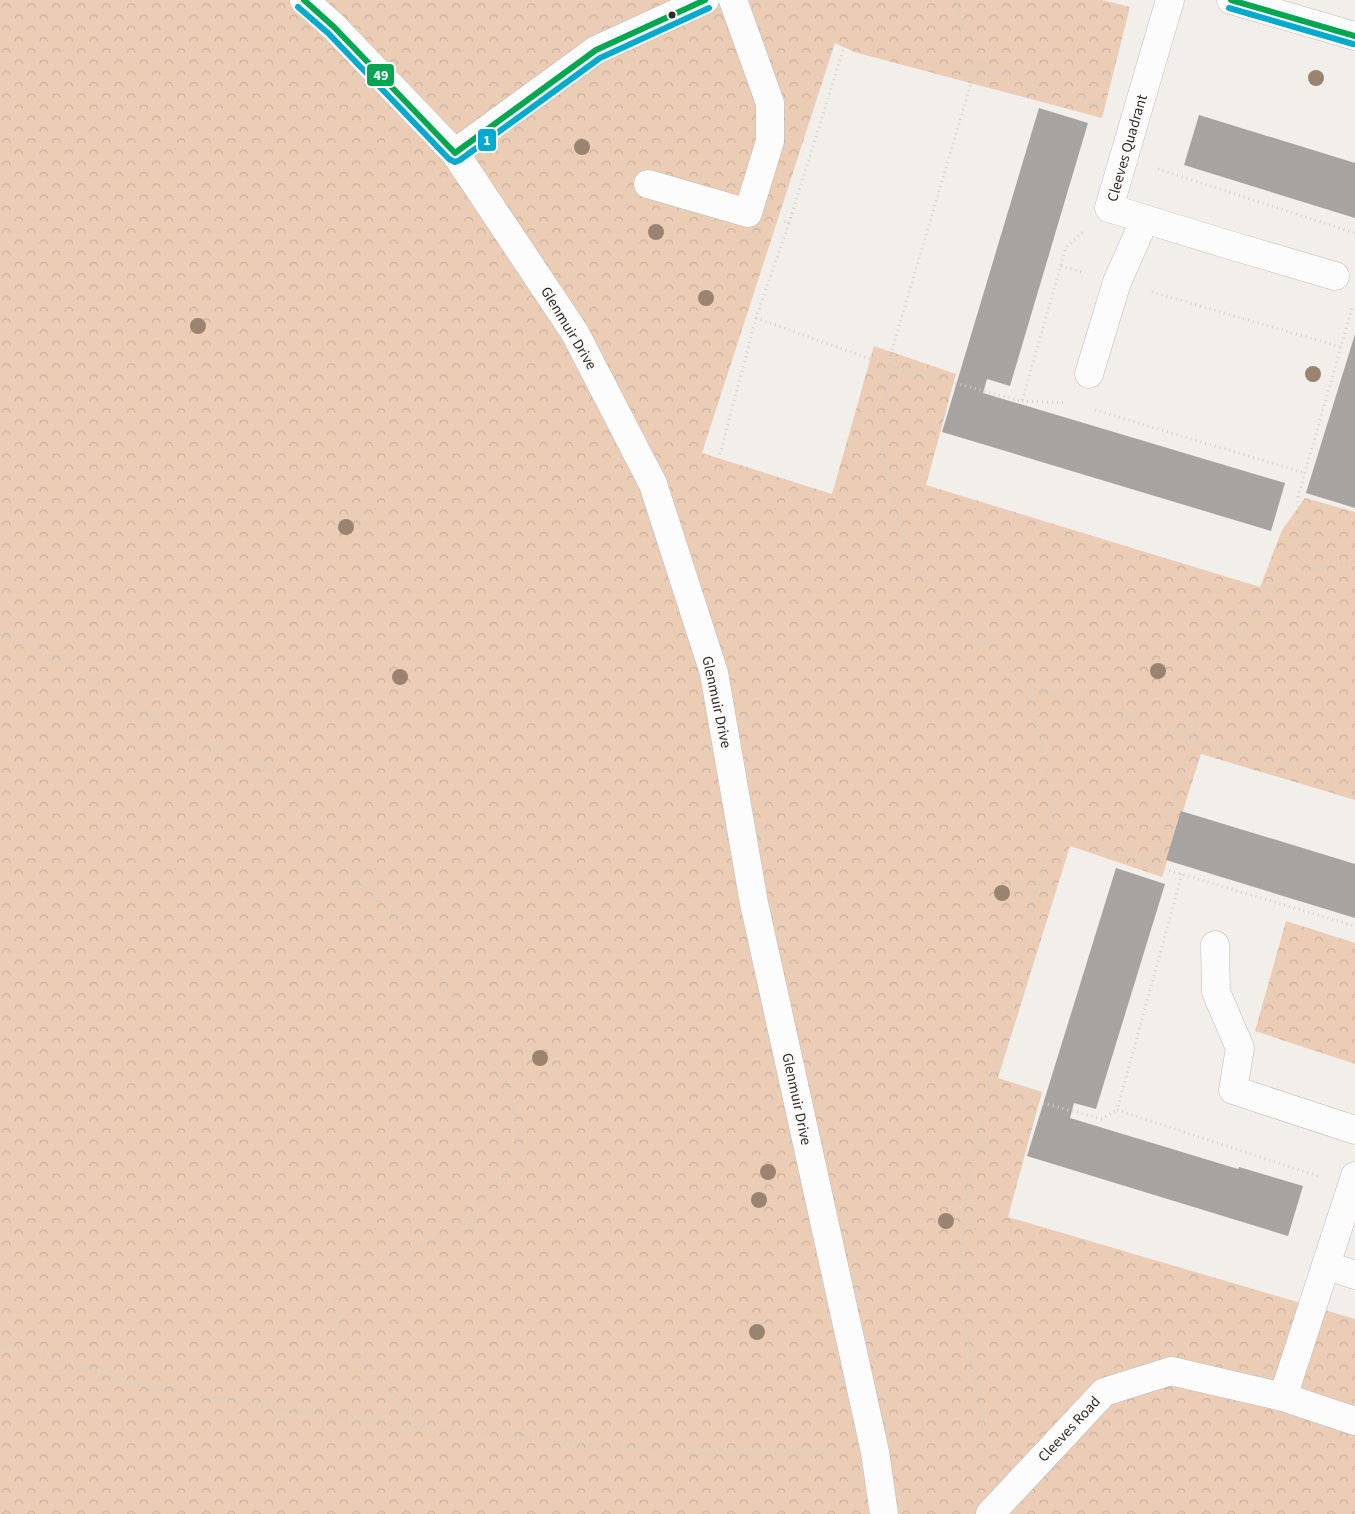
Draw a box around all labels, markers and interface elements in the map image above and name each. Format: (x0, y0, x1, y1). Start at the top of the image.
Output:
unlabelled marker (667, 10, 677, 20)
line badge: 49 (366, 63, 395, 87)
text: 49 (374, 66, 388, 86)
street label: Cleeves Quadrant (1102, 92, 1153, 204)
line badge: 1 (477, 128, 497, 152)
text: 1 (483, 131, 491, 151)
street label: Glenmuir Drive (535, 283, 602, 374)
street label: Glenmuir Drive (696, 654, 737, 750)
street label: Glenmuir Drive (776, 1051, 817, 1147)
street label: Cleeves Road (1033, 1392, 1105, 1467)

